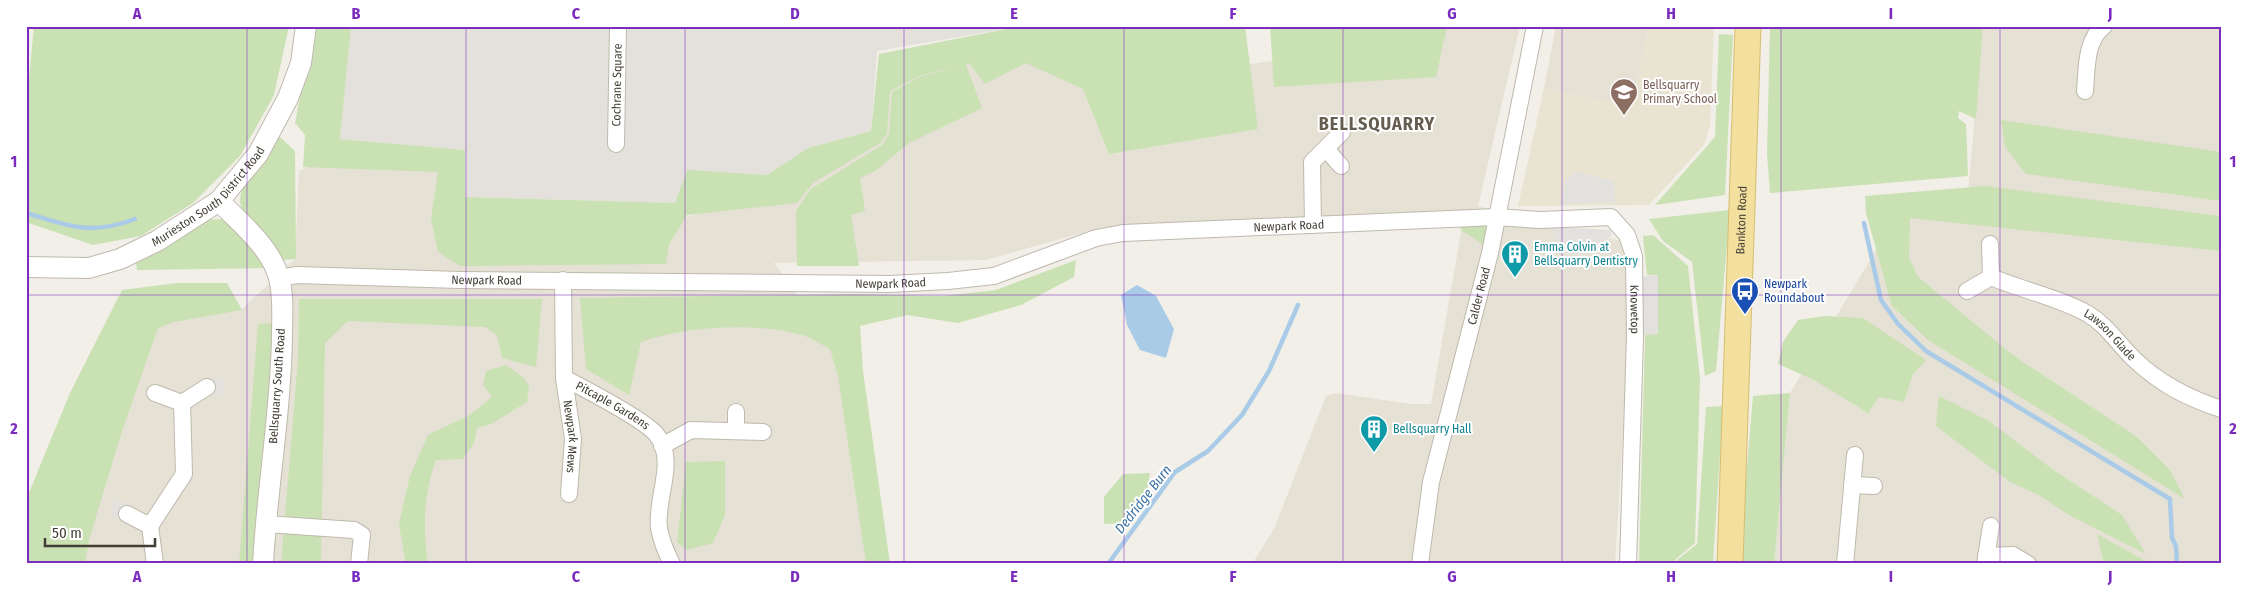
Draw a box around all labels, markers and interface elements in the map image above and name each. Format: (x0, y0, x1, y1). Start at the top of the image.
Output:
text: A (132, 4, 142, 23)
text: B (352, 4, 361, 23)
text: C (572, 4, 581, 23)
text: D (790, 4, 800, 23)
text: E (1010, 4, 1018, 23)
text: F (1229, 4, 1237, 23)
text: G (1447, 4, 1457, 23)
text: H (1666, 4, 1676, 23)
text: I (1889, 4, 1893, 23)
text: J (2107, 4, 2112, 23)
street label: Cochrane Square (609, 43, 625, 127)
school or university icon: Bellsquarry Primary School (1609, 77, 1639, 116)
place label: Bellsquarry Primary School (1643, 78, 1717, 106)
district label: BELLSQUARRY (1319, 113, 1435, 135)
street label: Murieston South District Road (149, 144, 268, 249)
text: 1 (11, 152, 17, 171)
text: 1 (2230, 152, 2236, 171)
street label: Bankton Road (1733, 186, 1750, 255)
street label: Newpark Road (1253, 217, 1325, 234)
building icon: Emma Colvin at Bellsquarry Dentistry (1500, 239, 1530, 278)
place label: Emma Colvin at Bellsquarry Dentistry (1534, 240, 1638, 268)
street label: Calder Road (1465, 265, 1493, 326)
street label: Newpark Road (451, 273, 522, 288)
street label: Newpark Road (855, 275, 926, 291)
bus stop icon: Newpark Roundabout (1730, 276, 1760, 315)
place label: Newpark Roundabout (1764, 277, 1825, 305)
street label: Knowetop (1627, 285, 1642, 334)
street label: Lawson Glade (2081, 306, 2139, 364)
street label: Bellsquarry South Road (266, 328, 288, 444)
street label: Pitcaple Gardens (573, 378, 653, 433)
street label: Newpark Mews (560, 399, 580, 473)
building icon: Bellsquarry Hall (1359, 414, 1389, 453)
text: 2 (9, 419, 18, 438)
text: 2 (2228, 419, 2237, 438)
place label: Bellsquarry Hall (1393, 422, 1471, 436)
water label: Dedridge Burn (1111, 462, 1175, 537)
scale bar (45, 515, 155, 547)
text: 50 m (52, 524, 82, 542)
text: A (132, 567, 142, 586)
text: B (352, 567, 361, 586)
text: C (572, 567, 581, 586)
text: D (790, 567, 800, 586)
text: E (1010, 567, 1018, 586)
text: F (1229, 567, 1237, 586)
text: G (1447, 567, 1457, 586)
text: H (1666, 567, 1676, 586)
text: I (1889, 567, 1893, 586)
text: J (2107, 567, 2112, 586)

